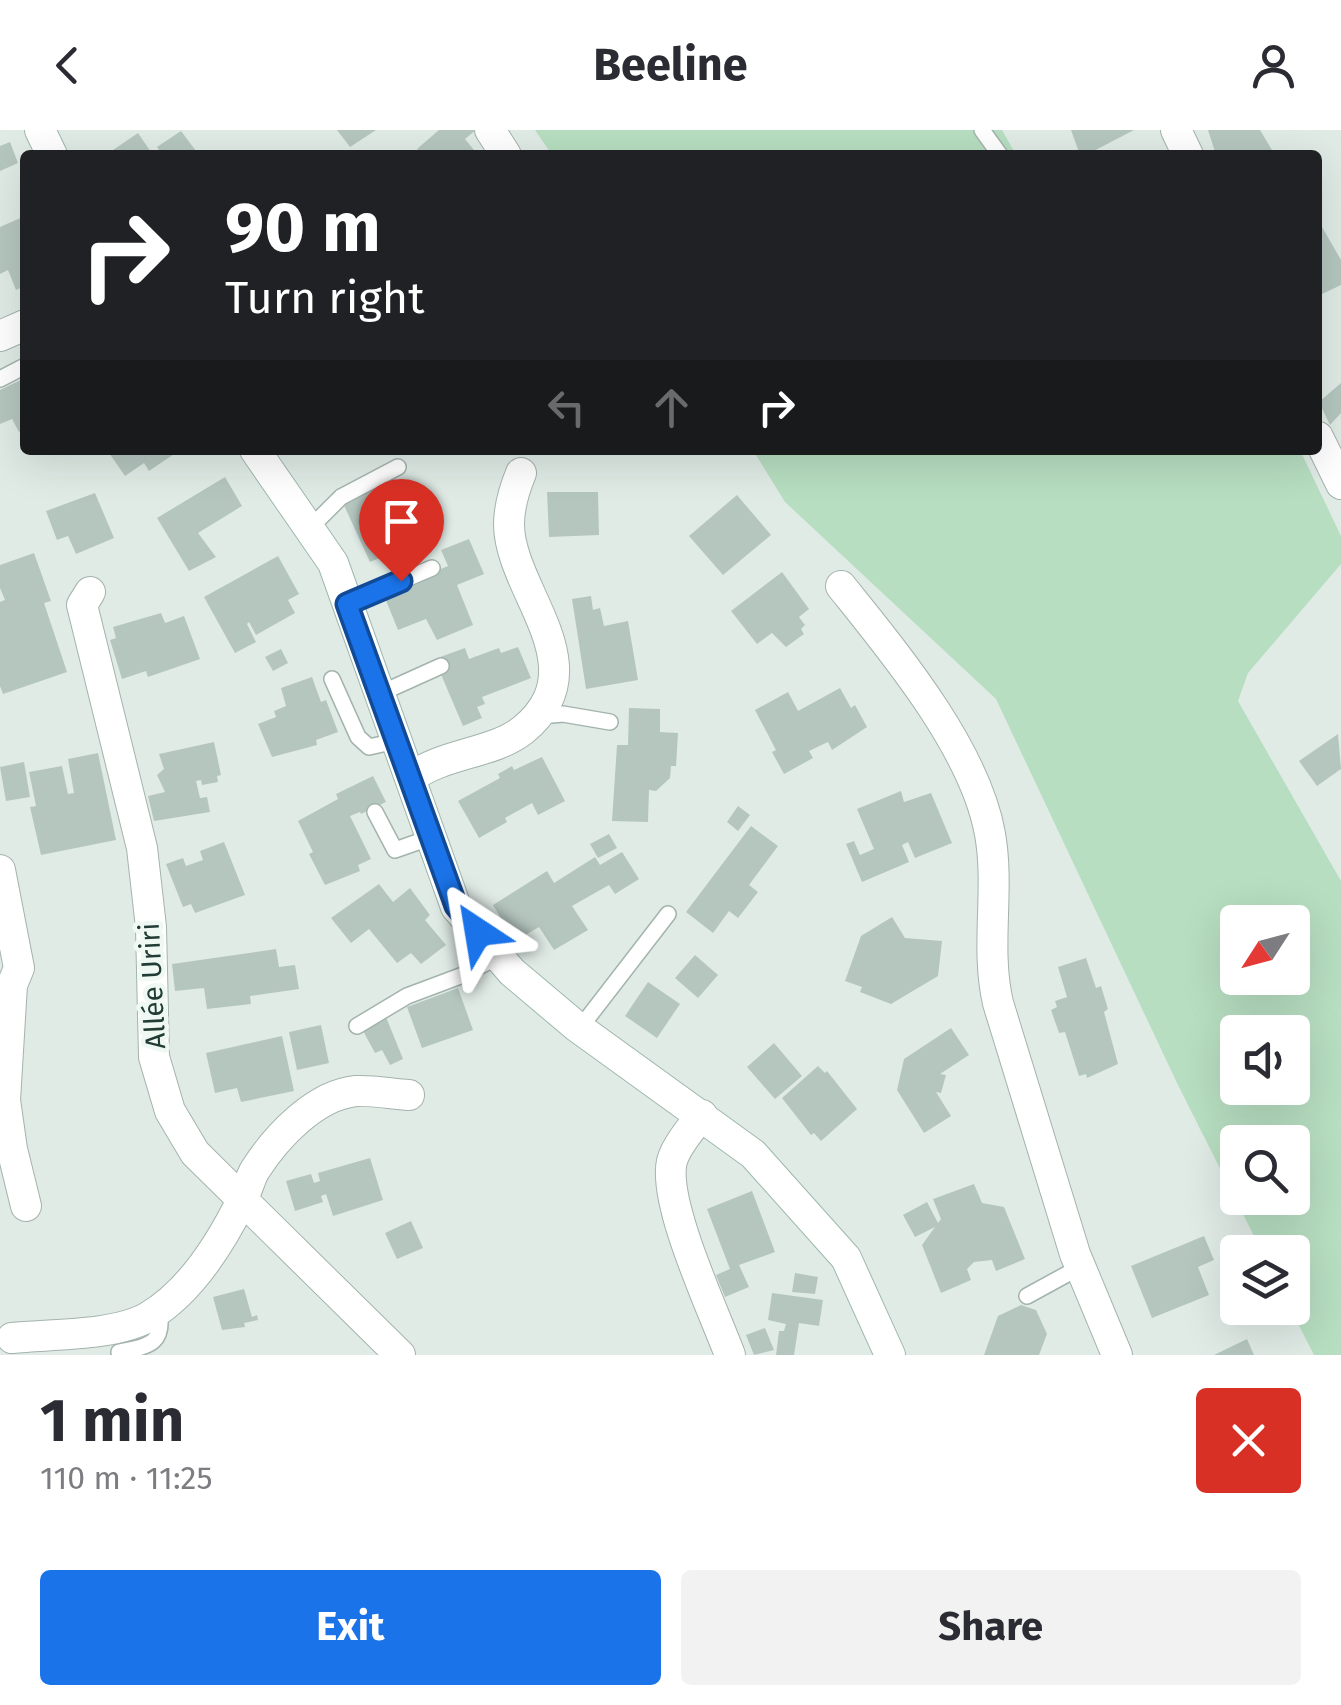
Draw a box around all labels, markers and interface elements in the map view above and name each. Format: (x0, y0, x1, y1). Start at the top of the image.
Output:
icon: back (40, 38, 95, 93)
text: Beeline (593, 38, 748, 92)
icon: person (1246, 38, 1301, 93)
text: 90 m (225, 186, 381, 270)
icon: right (60, 190, 190, 320)
text: Turn right (225, 271, 424, 325)
icon: left (539, 380, 594, 435)
icon: ahead (644, 380, 699, 435)
icon: right (749, 380, 804, 435)
pin (359, 479, 444, 582)
icon: arrive (374, 494, 429, 549)
position arrow (426, 880, 530, 984)
north arrow (1220, 905, 1310, 995)
map controls (1220, 905, 1310, 1325)
street label: Allée Uriri (133, 922, 172, 1050)
button: sound (1220, 1015, 1310, 1105)
button: search (1220, 1125, 1310, 1215)
button: layers (1220, 1235, 1310, 1325)
text: 1 min (40, 1385, 184, 1457)
button: close (1196, 1388, 1301, 1493)
text: 110 m · 11:25 (40, 1459, 212, 1497)
button: Exit (40, 1570, 661, 1685)
button: Share (681, 1570, 1301, 1685)

